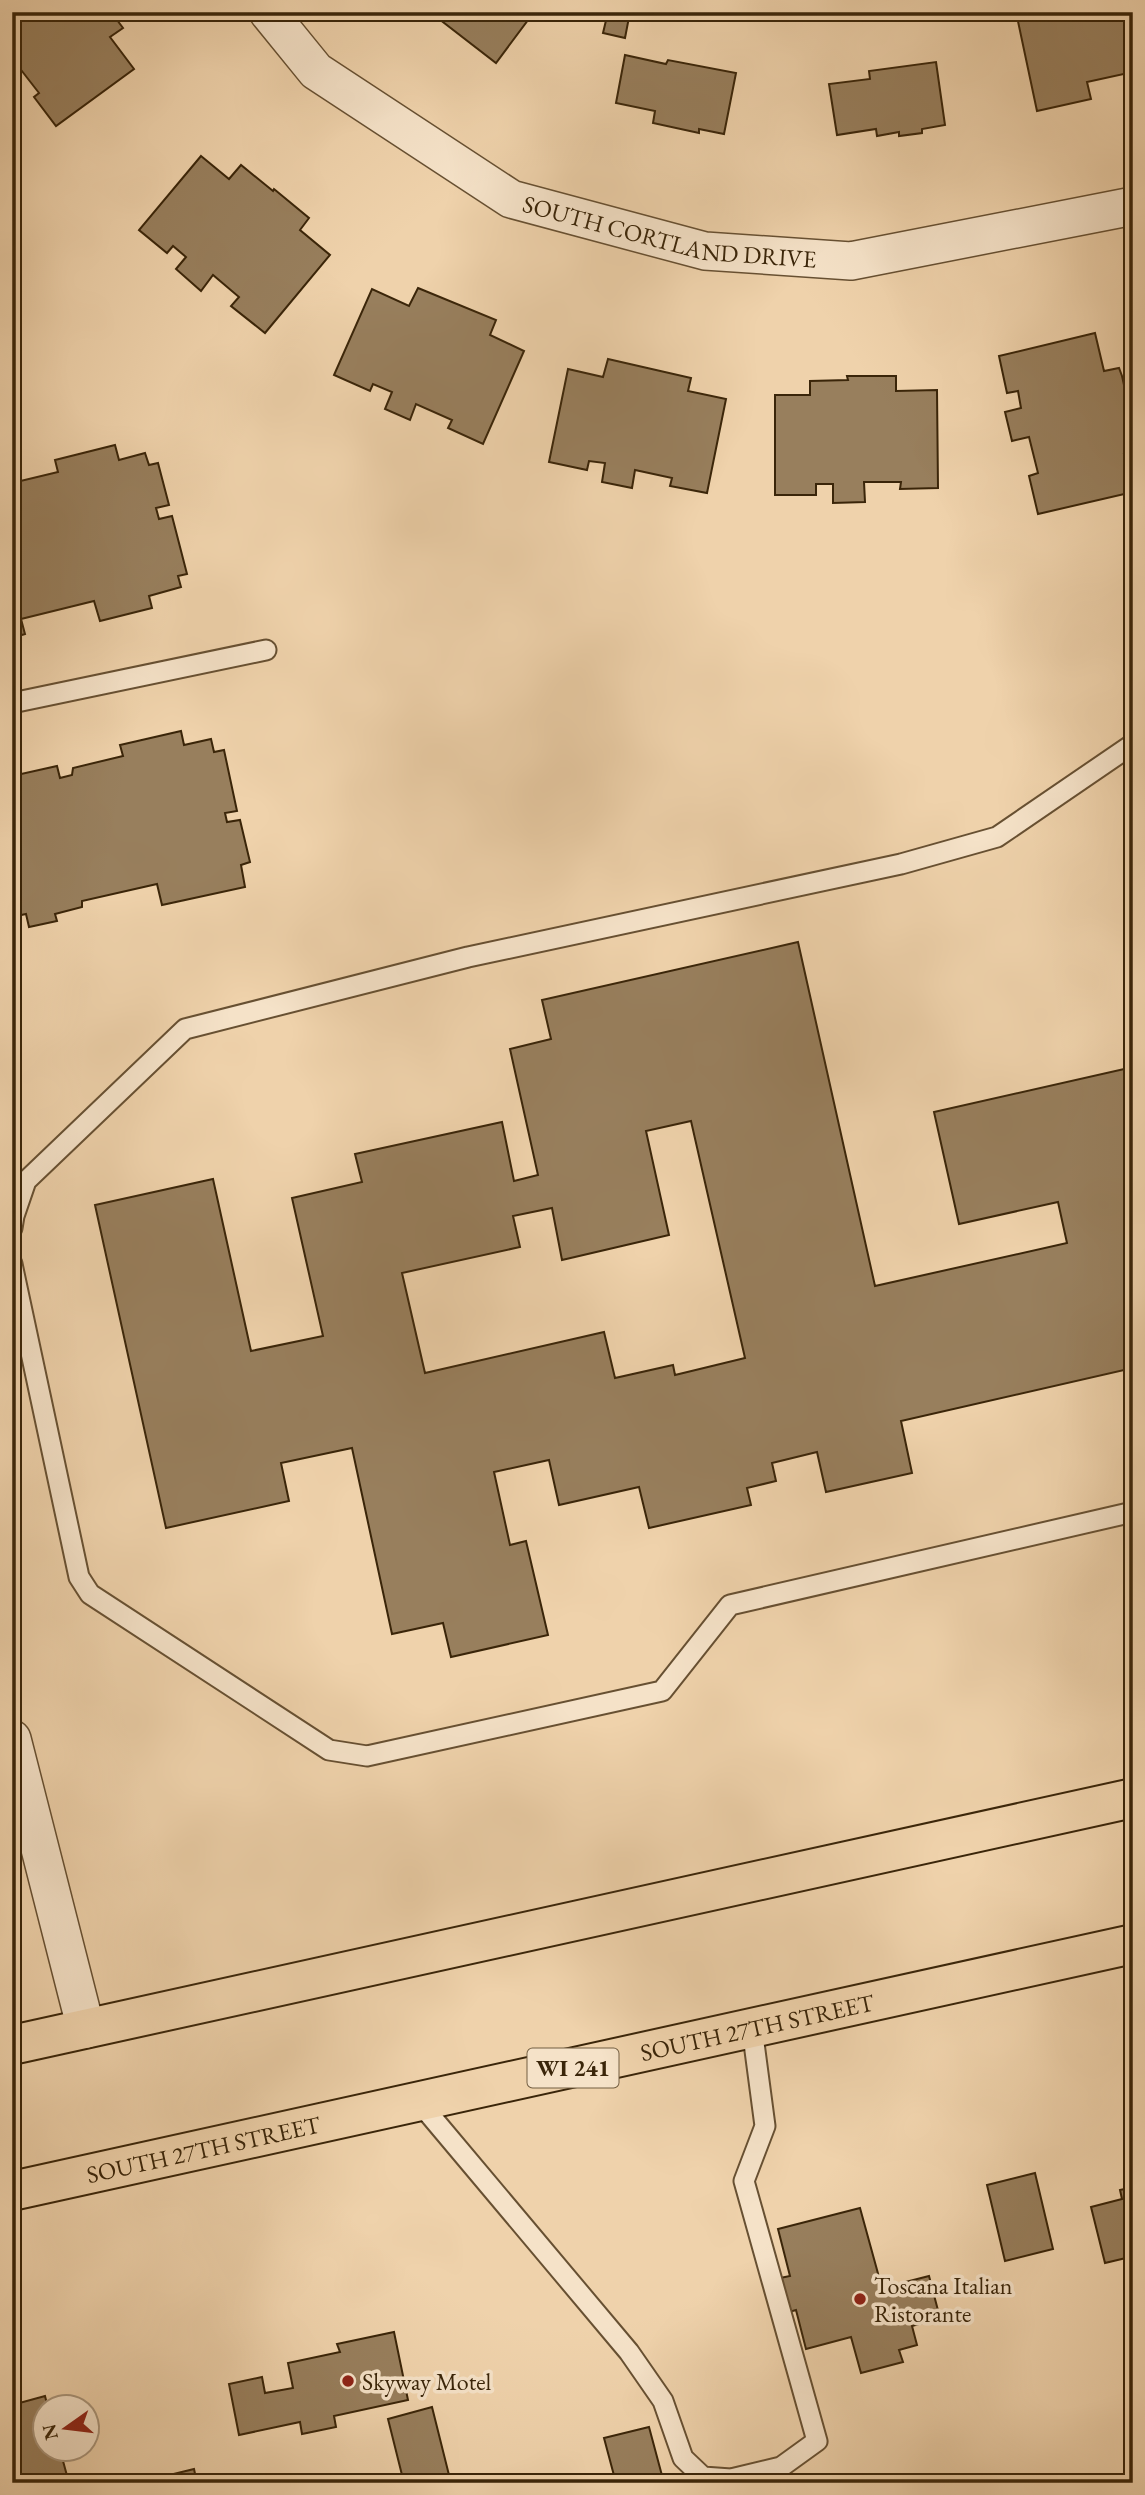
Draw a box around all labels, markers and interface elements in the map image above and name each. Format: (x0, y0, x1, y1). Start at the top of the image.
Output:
street label: SOUTH CORTLAND DRIVE (520, 187, 817, 274)
street label: SOUTH 27TH STREET (637, 1986, 878, 2068)
road number: WI 241 (528, 2048, 618, 2088)
street label: SOUTH 27TH STREET (84, 2108, 324, 2190)
place label: Toscana Italian Ristorante (874, 2270, 1013, 2329)
marker: Toscana Italian Ristorante (852, 2291, 868, 2307)
place label: Skyway Motel (362, 2366, 492, 2397)
marker: Skyway Motel (340, 2373, 356, 2389)
north arrow (32, 2394, 102, 2464)
text: N (36, 2421, 64, 2442)

